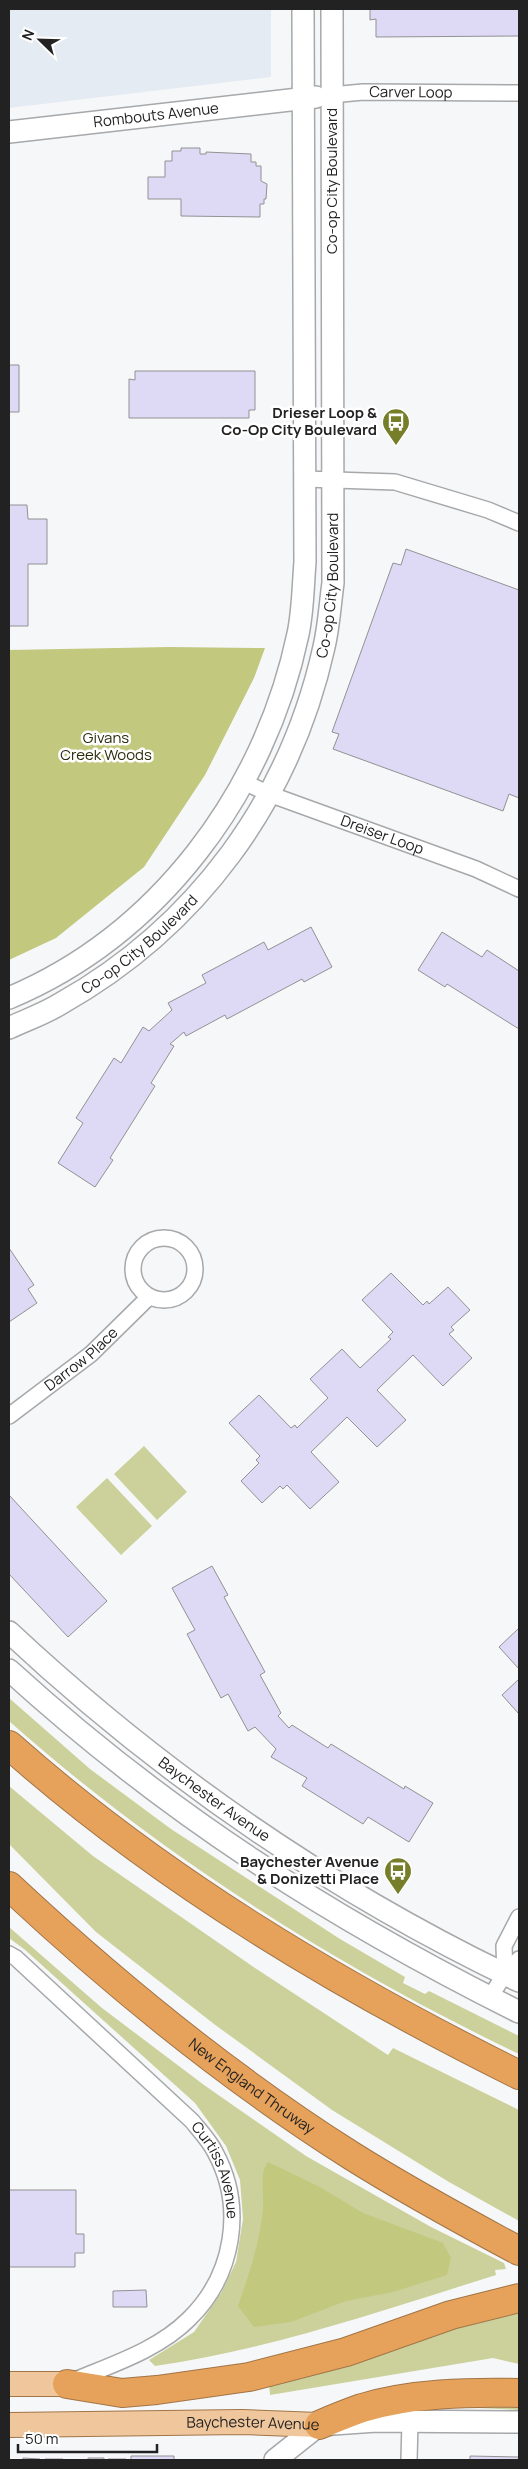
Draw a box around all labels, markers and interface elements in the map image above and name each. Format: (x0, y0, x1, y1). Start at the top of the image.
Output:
north arrow (15, 15, 65, 65)
text: N (17, 26, 38, 43)
street label: Carver Loop (369, 81, 453, 103)
street label: Rombouts Avenue (92, 97, 220, 132)
street label: Co-op City Boulevard (321, 108, 342, 254)
place label: Drieser Loop & Co-Op City Boulevard (221, 402, 377, 440)
bus stop icon: Drieser Loop & Co-Op City Boulevard (381, 407, 411, 446)
street label: Co-op City Boulevard (311, 512, 343, 660)
park label: Givans Creek Woods (60, 727, 152, 765)
street label: Dreiser Loop (338, 810, 427, 859)
street label: Co-op City Boulevard (77, 890, 202, 999)
street label: Darrow Place (40, 1322, 123, 1396)
street label: Baychester Avenue (154, 1752, 275, 1846)
place label: Baychester Avenue & Donizetti Place (240, 1851, 379, 1889)
bus stop icon: Baychester Avenue & Donizetti Place (383, 1856, 413, 1895)
street label: New England Thruway (184, 2033, 319, 2139)
street label: Curtiss Avenue (187, 2117, 243, 2219)
street label: Baychester Avenue (186, 2411, 320, 2435)
scale bar (18, 2422, 156, 2454)
text: 50 m (25, 2428, 59, 2449)

